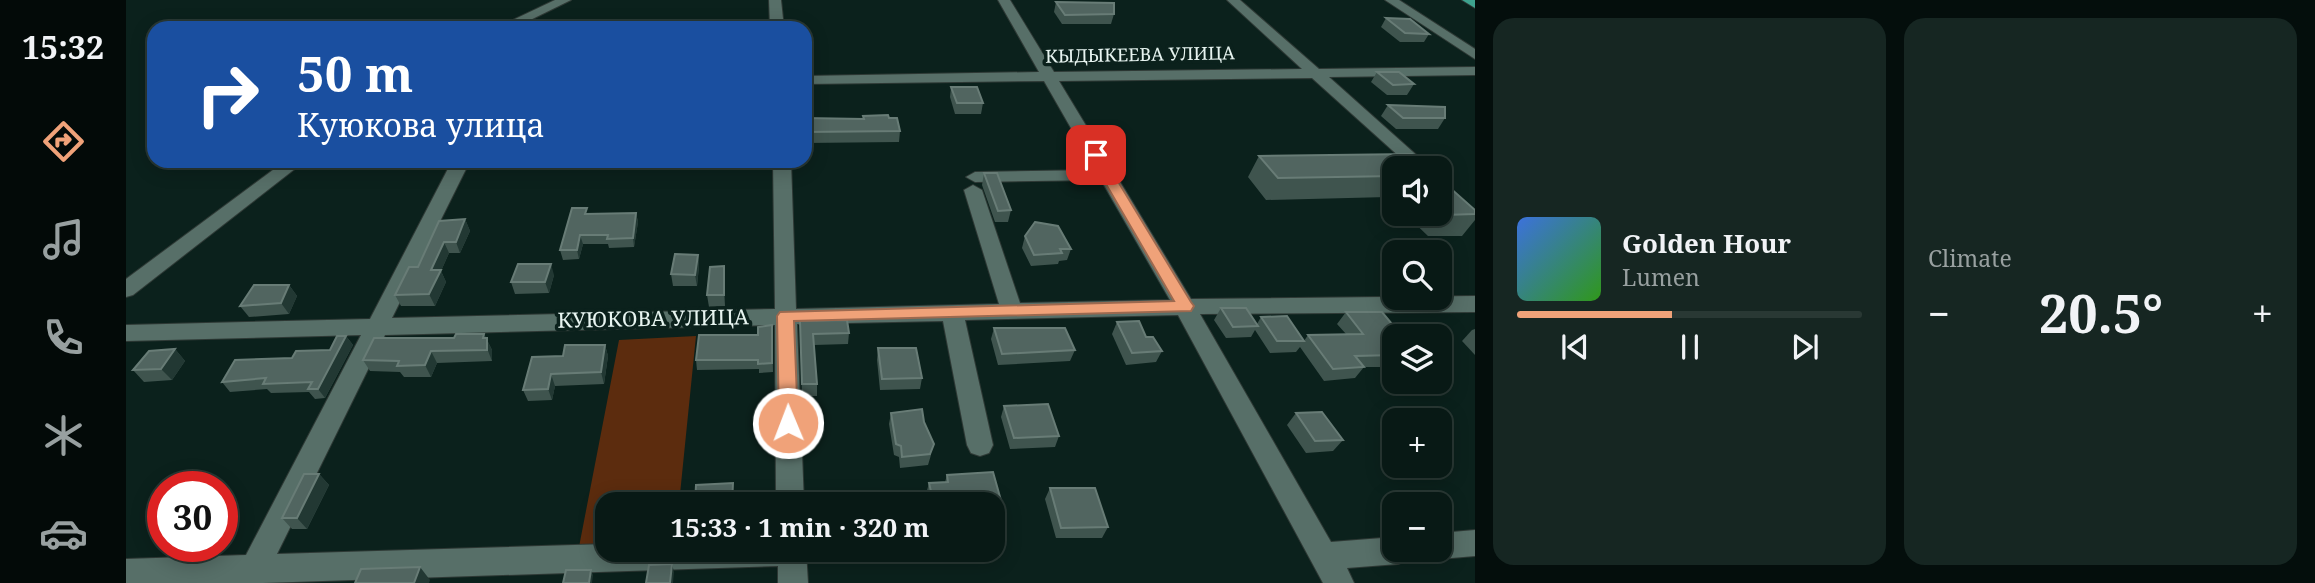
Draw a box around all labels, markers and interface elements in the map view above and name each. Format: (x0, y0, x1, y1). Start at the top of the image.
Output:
text: 15:32 (22, 25, 104, 68)
text: 50 m (297, 40, 413, 106)
street label: КЫДЫКЕЕВА УЛИЦА (1045, 40, 1235, 68)
icon: right (182, 49, 273, 140)
text: Куюкова улица (297, 103, 545, 146)
icon: directions (39, 117, 88, 166)
pin (1066, 125, 1126, 185)
icon: arrive (1077, 136, 1115, 174)
map controls (1382, 156, 1452, 562)
button: sound (1382, 156, 1452, 226)
icon: music (39, 215, 88, 264)
text: Golden Hour (1622, 225, 1791, 261)
button: search (1382, 240, 1452, 310)
text: Climate (1928, 242, 2012, 274)
text: Lumen (1622, 261, 1700, 293)
text: 20.5° (2039, 277, 2163, 348)
text: − (1928, 287, 1950, 339)
text: + (2252, 287, 2273, 339)
street label: КУЮКОВА УЛИЦА (557, 302, 749, 334)
icon: phone (39, 313, 88, 362)
button: layers (1382, 324, 1452, 394)
icon: previous (1556, 328, 1594, 366)
icon: pause (1671, 328, 1709, 366)
icon: next (1786, 328, 1824, 366)
position arrow (751, 386, 825, 460)
button: + (1382, 408, 1452, 478)
icon: climate (39, 411, 88, 460)
speed limit sign: 30 (147, 471, 238, 562)
button: − (1382, 492, 1452, 562)
icon: car (39, 509, 88, 558)
text: 15:33 · 1 min · 320 m (670, 509, 930, 545)

